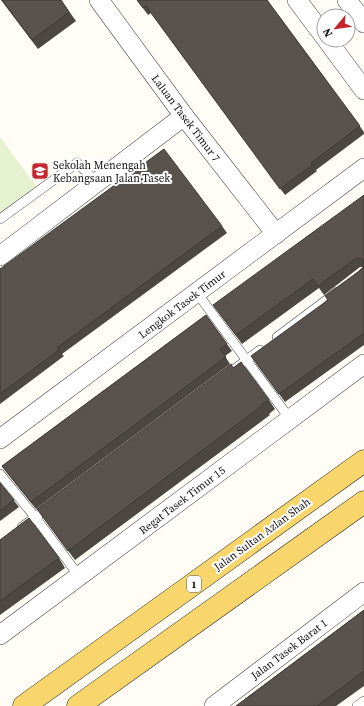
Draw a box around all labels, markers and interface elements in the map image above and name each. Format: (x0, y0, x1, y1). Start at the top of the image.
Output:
north arrow (316, 8, 356, 48)
text: N (319, 25, 336, 40)
street label: Laluan Tasek Timur 7 (148, 72, 224, 165)
place label: Sekolah Menengah Kebangsaan Jalan Tasek (53, 158, 171, 186)
school or university icon: Sekolah Menengah Kebangsaan Jalan Tasek (30, 161, 50, 181)
street label: Lengkok Tasek Timur (136, 266, 229, 342)
street label: Regat Tasek Timur 15 (136, 463, 229, 538)
street label: Jalan Sultan Azlan Shah (210, 494, 314, 575)
road number: 1 (187, 576, 201, 592)
street label: Jalan Tasek Barat 1 (247, 616, 331, 684)

